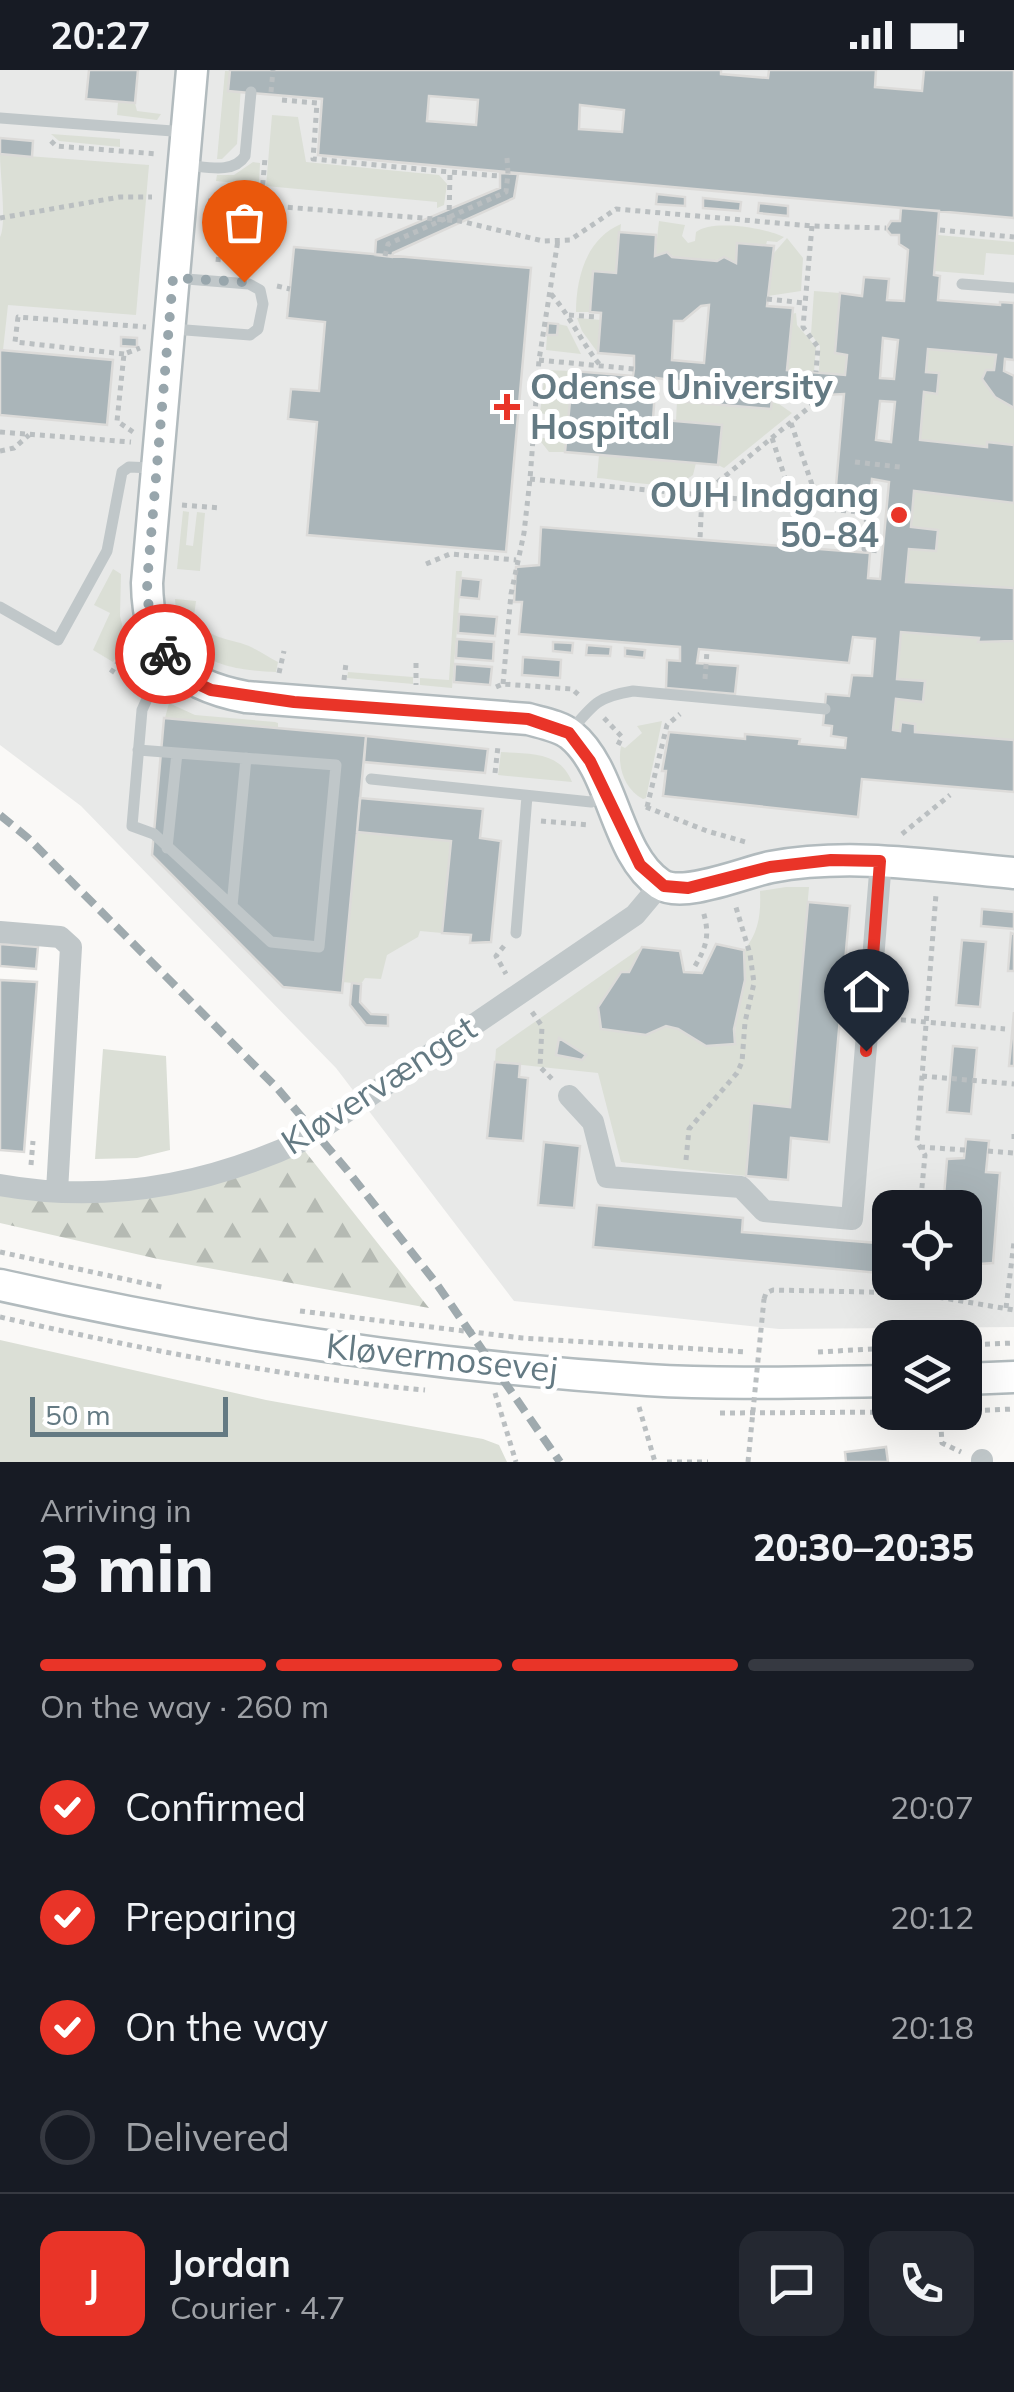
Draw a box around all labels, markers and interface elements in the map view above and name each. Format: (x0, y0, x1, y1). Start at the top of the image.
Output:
text: 20:27 (50, 11, 151, 59)
pin (202, 180, 287, 283)
icon: bag (217, 195, 272, 250)
place label: Odense University Hospital (530, 364, 834, 448)
marker: Odense University Hospital (494, 394, 520, 420)
place label: OUH Indgang 50-84 (650, 472, 879, 556)
marker: OUH Indgang 50-84 (888, 504, 910, 526)
courier (115, 604, 215, 704)
icon: bike (138, 627, 193, 682)
pin (824, 949, 909, 1052)
icon: home (839, 964, 894, 1019)
street label: Kløvervænget (273, 1005, 484, 1163)
map controls (872, 1190, 982, 1430)
button: locate (872, 1190, 982, 1300)
button: layers (872, 1320, 982, 1430)
street label: Kløvermosevej (324, 1323, 560, 1391)
scale bar (30, 1392, 228, 1436)
text: 50 m (45, 1397, 111, 1432)
text: Arriving in (40, 1490, 192, 1530)
text: 20:30–20:35 (753, 1523, 974, 1571)
text: 3 min (40, 1527, 214, 1608)
text: On the way · 260 m (40, 1686, 329, 1726)
icon: check (40, 1780, 95, 1835)
text: Confirmed (125, 1783, 306, 1831)
text: 20:07 (890, 1787, 974, 1827)
icon: check (40, 1890, 95, 1945)
text: Preparing (125, 1893, 297, 1941)
text: 20:12 (890, 1897, 974, 1937)
icon: check (40, 2000, 95, 2055)
text: On the way (125, 2003, 328, 2051)
text: 20:18 (890, 2007, 974, 2047)
text: Delivered (125, 2113, 290, 2161)
button: chat (739, 2231, 844, 2336)
button: phone (869, 2231, 974, 2336)
text: Jordan (170, 2239, 291, 2287)
text: J (86, 2259, 99, 2307)
text: Courier · 4.7 (170, 2287, 346, 2327)

